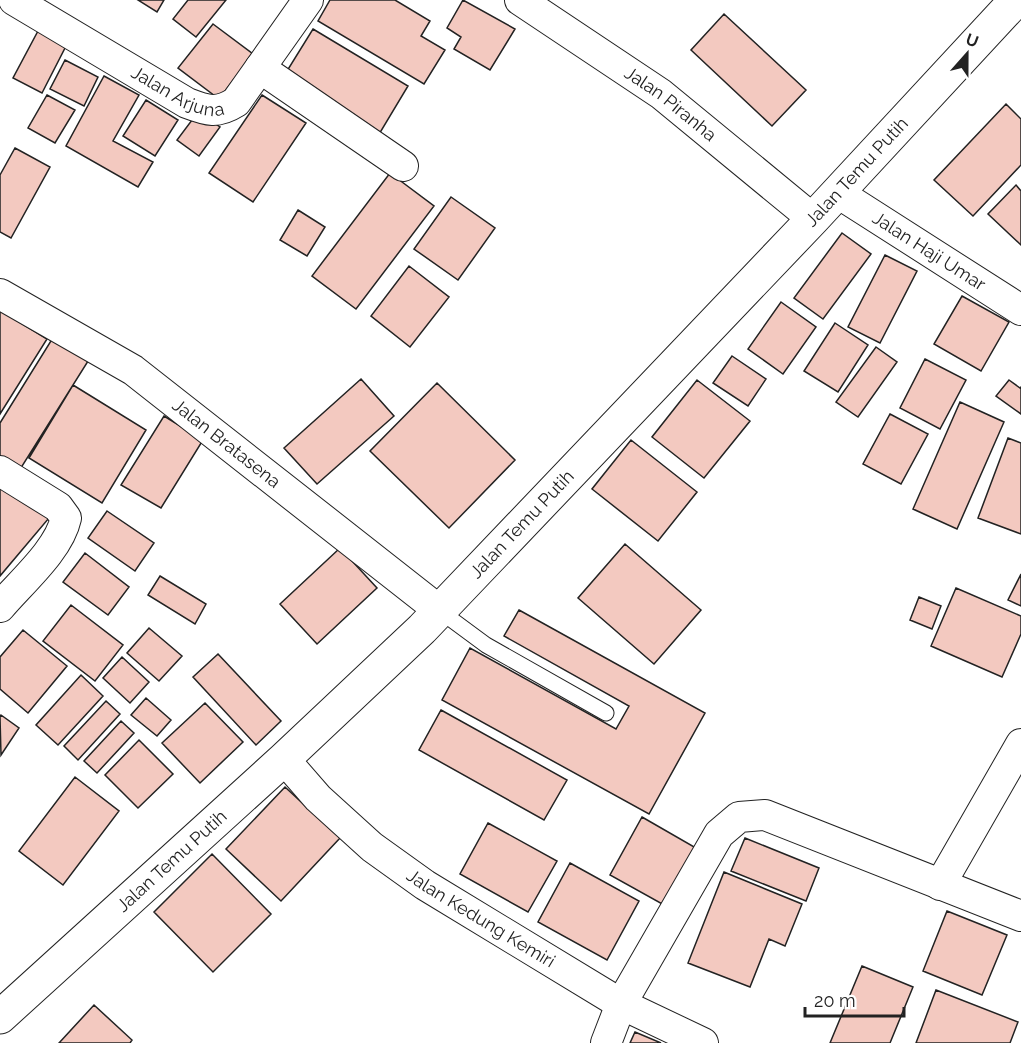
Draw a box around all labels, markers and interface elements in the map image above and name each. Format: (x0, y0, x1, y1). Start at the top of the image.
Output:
north arrow (937, 24, 997, 84)
text: U (963, 29, 981, 51)
street label: Jalan Arjuna (128, 61, 226, 120)
street label: Jalan Piranha (621, 62, 721, 145)
street label: Jalan Temu Putih (801, 113, 912, 231)
street label: Jalan Haji Umar (869, 207, 990, 295)
street label: Jalan Bratasena (169, 394, 285, 492)
street label: Jalan Temu Putih (465, 466, 578, 582)
street label: Jalan Temu Putih (112, 805, 231, 916)
street label: Jalan Kedung Kemiri (403, 864, 559, 972)
scale bar (805, 980, 904, 1018)
text: 20 m (814, 990, 856, 1011)

